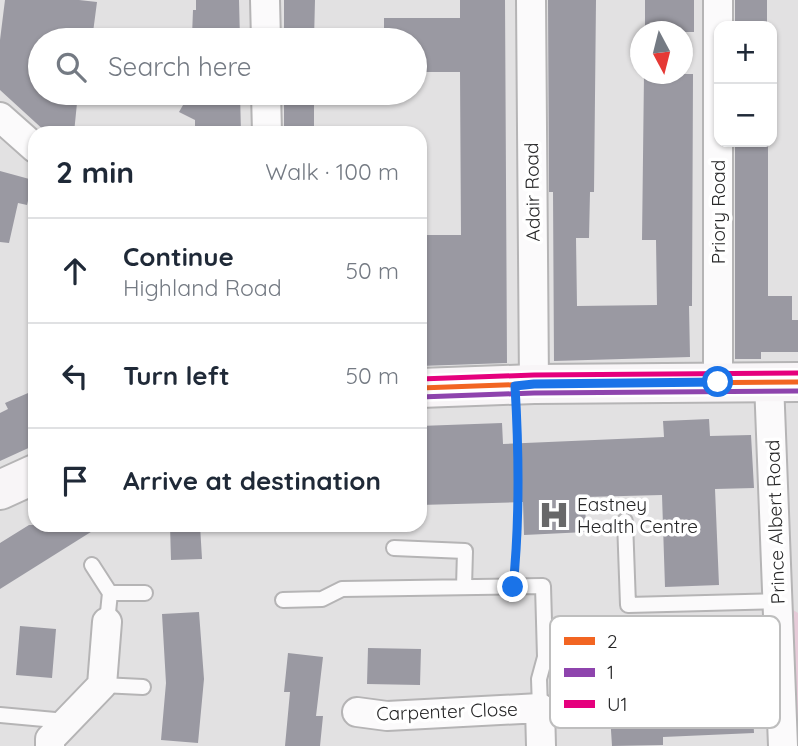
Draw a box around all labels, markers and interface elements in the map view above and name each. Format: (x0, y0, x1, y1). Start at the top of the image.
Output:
north arrow (630, 21, 693, 84)
map controls (714, 21, 777, 147)
button: + (714, 21, 777, 84)
search box (28, 28, 427, 105)
icon: search (52, 48, 90, 86)
text: Search here (108, 50, 252, 83)
button: − (714, 84, 777, 147)
street label: Adair Road (519, 142, 545, 242)
text: 2 min (56, 153, 134, 191)
text: Walk · 100 m (265, 157, 399, 186)
street label: Priory Road (706, 160, 730, 264)
text: Continue (123, 240, 234, 273)
icon: ahead (56, 252, 94, 290)
text: 50 m (346, 256, 399, 285)
text: Highland Road (123, 273, 282, 302)
icon: left (56, 357, 94, 395)
text: Turn left (123, 359, 230, 392)
text: 50 m (346, 361, 399, 390)
route start (702, 366, 733, 397)
street label: Prince Albert Road (760, 439, 790, 605)
icon: arrive (56, 462, 94, 500)
text: Arrive at destination (123, 464, 381, 497)
place label: Eastney Health Centre (577, 492, 698, 538)
hospital icon: Eastney Health Centre (537, 498, 571, 532)
route end (497, 571, 528, 602)
legend (550, 616, 780, 728)
text: 2 (607, 629, 618, 653)
text: 1 (607, 660, 614, 684)
text: U1 (607, 692, 628, 716)
street label: Carpenter Close (376, 697, 518, 725)

